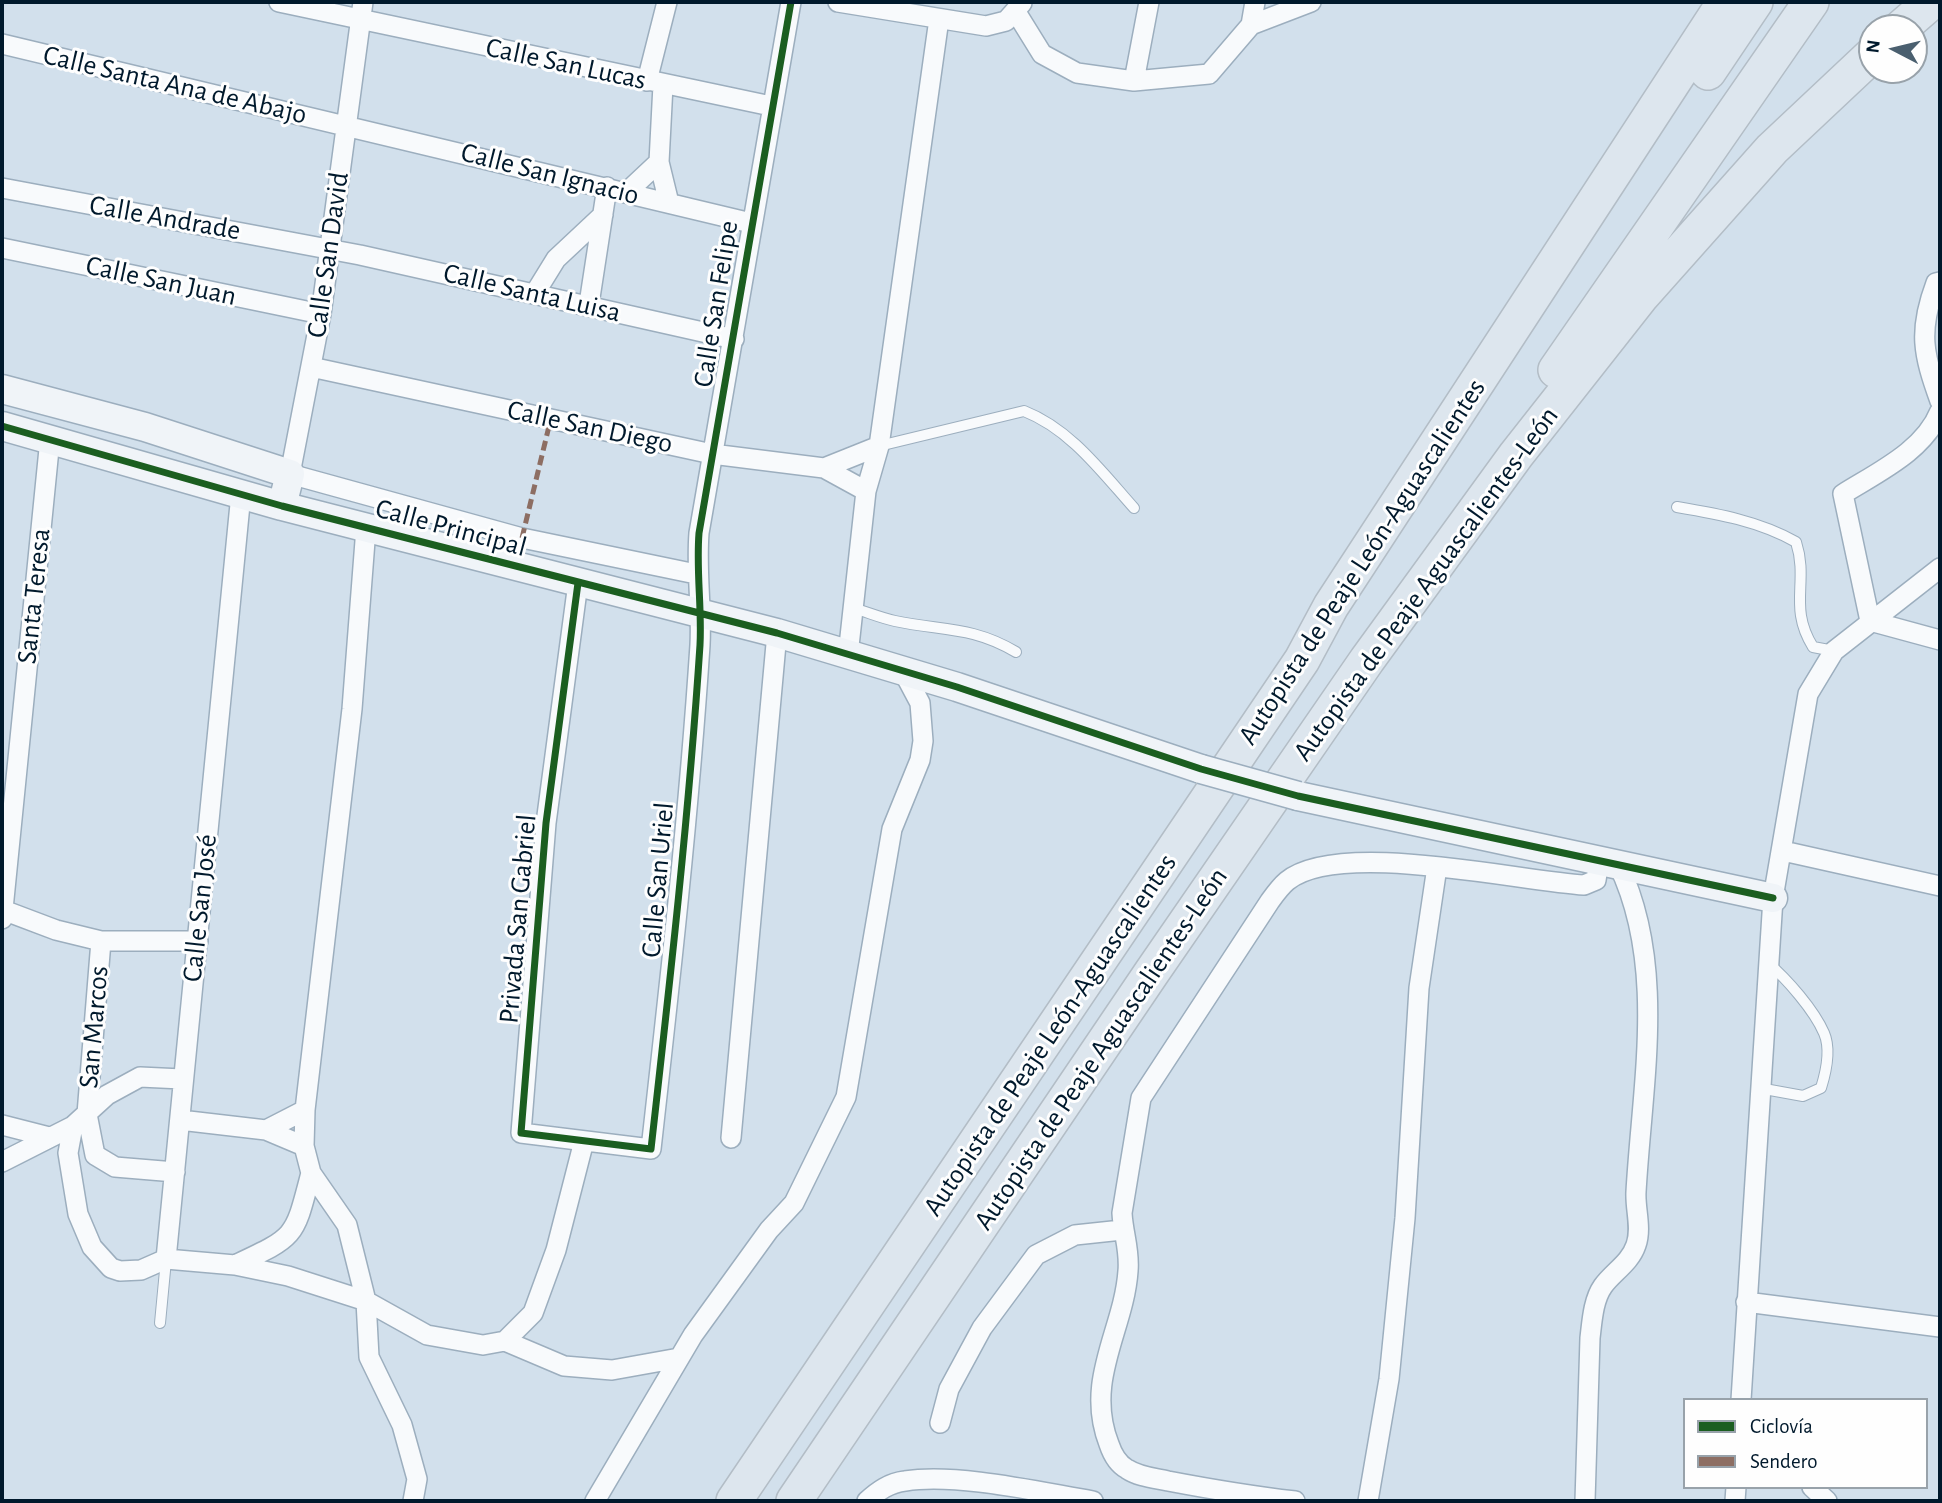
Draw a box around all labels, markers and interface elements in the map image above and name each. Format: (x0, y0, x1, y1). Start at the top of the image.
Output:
north arrow (1858, 14, 1928, 84)
street label: Calle San Lucas (483, 31, 649, 97)
street label: Calle Santa Ana de Abajo (40, 38, 310, 132)
text: N (1863, 39, 1884, 54)
street label: Calle San Ignacio (457, 136, 643, 212)
street label: Calle San David (300, 170, 356, 340)
street label: Calle Andrade (87, 188, 243, 248)
street label: Calle San Felipe (686, 218, 746, 390)
street label: Calle San Juan (83, 249, 239, 313)
street label: Calle Santa Luisa (440, 256, 624, 330)
street label: Autopista de Peaje León-Aguascalientes (1231, 373, 1493, 751)
street label: Calle San Diego (504, 393, 676, 461)
street label: Autopista de Peaje Aguascalientes-León (1286, 400, 1566, 768)
street label: Calle Principal (372, 492, 530, 564)
street label: Santa Teresa (10, 526, 58, 666)
street label: Calle San Uriel (634, 801, 682, 959)
street label: Privada San Gabriel (492, 813, 544, 1025)
street label: Calle San José (176, 832, 224, 984)
street label: Autopista de Peaje León-Aguascalientes (916, 848, 1184, 1222)
street label: Autopista de Peaje Aguascalientes-León (967, 861, 1235, 1237)
street label: San Marcos (72, 964, 116, 1090)
legend (1683, 1398, 1928, 1489)
text: Ciclovía (1750, 1416, 1813, 1437)
text: Sendero (1750, 1451, 1818, 1472)

